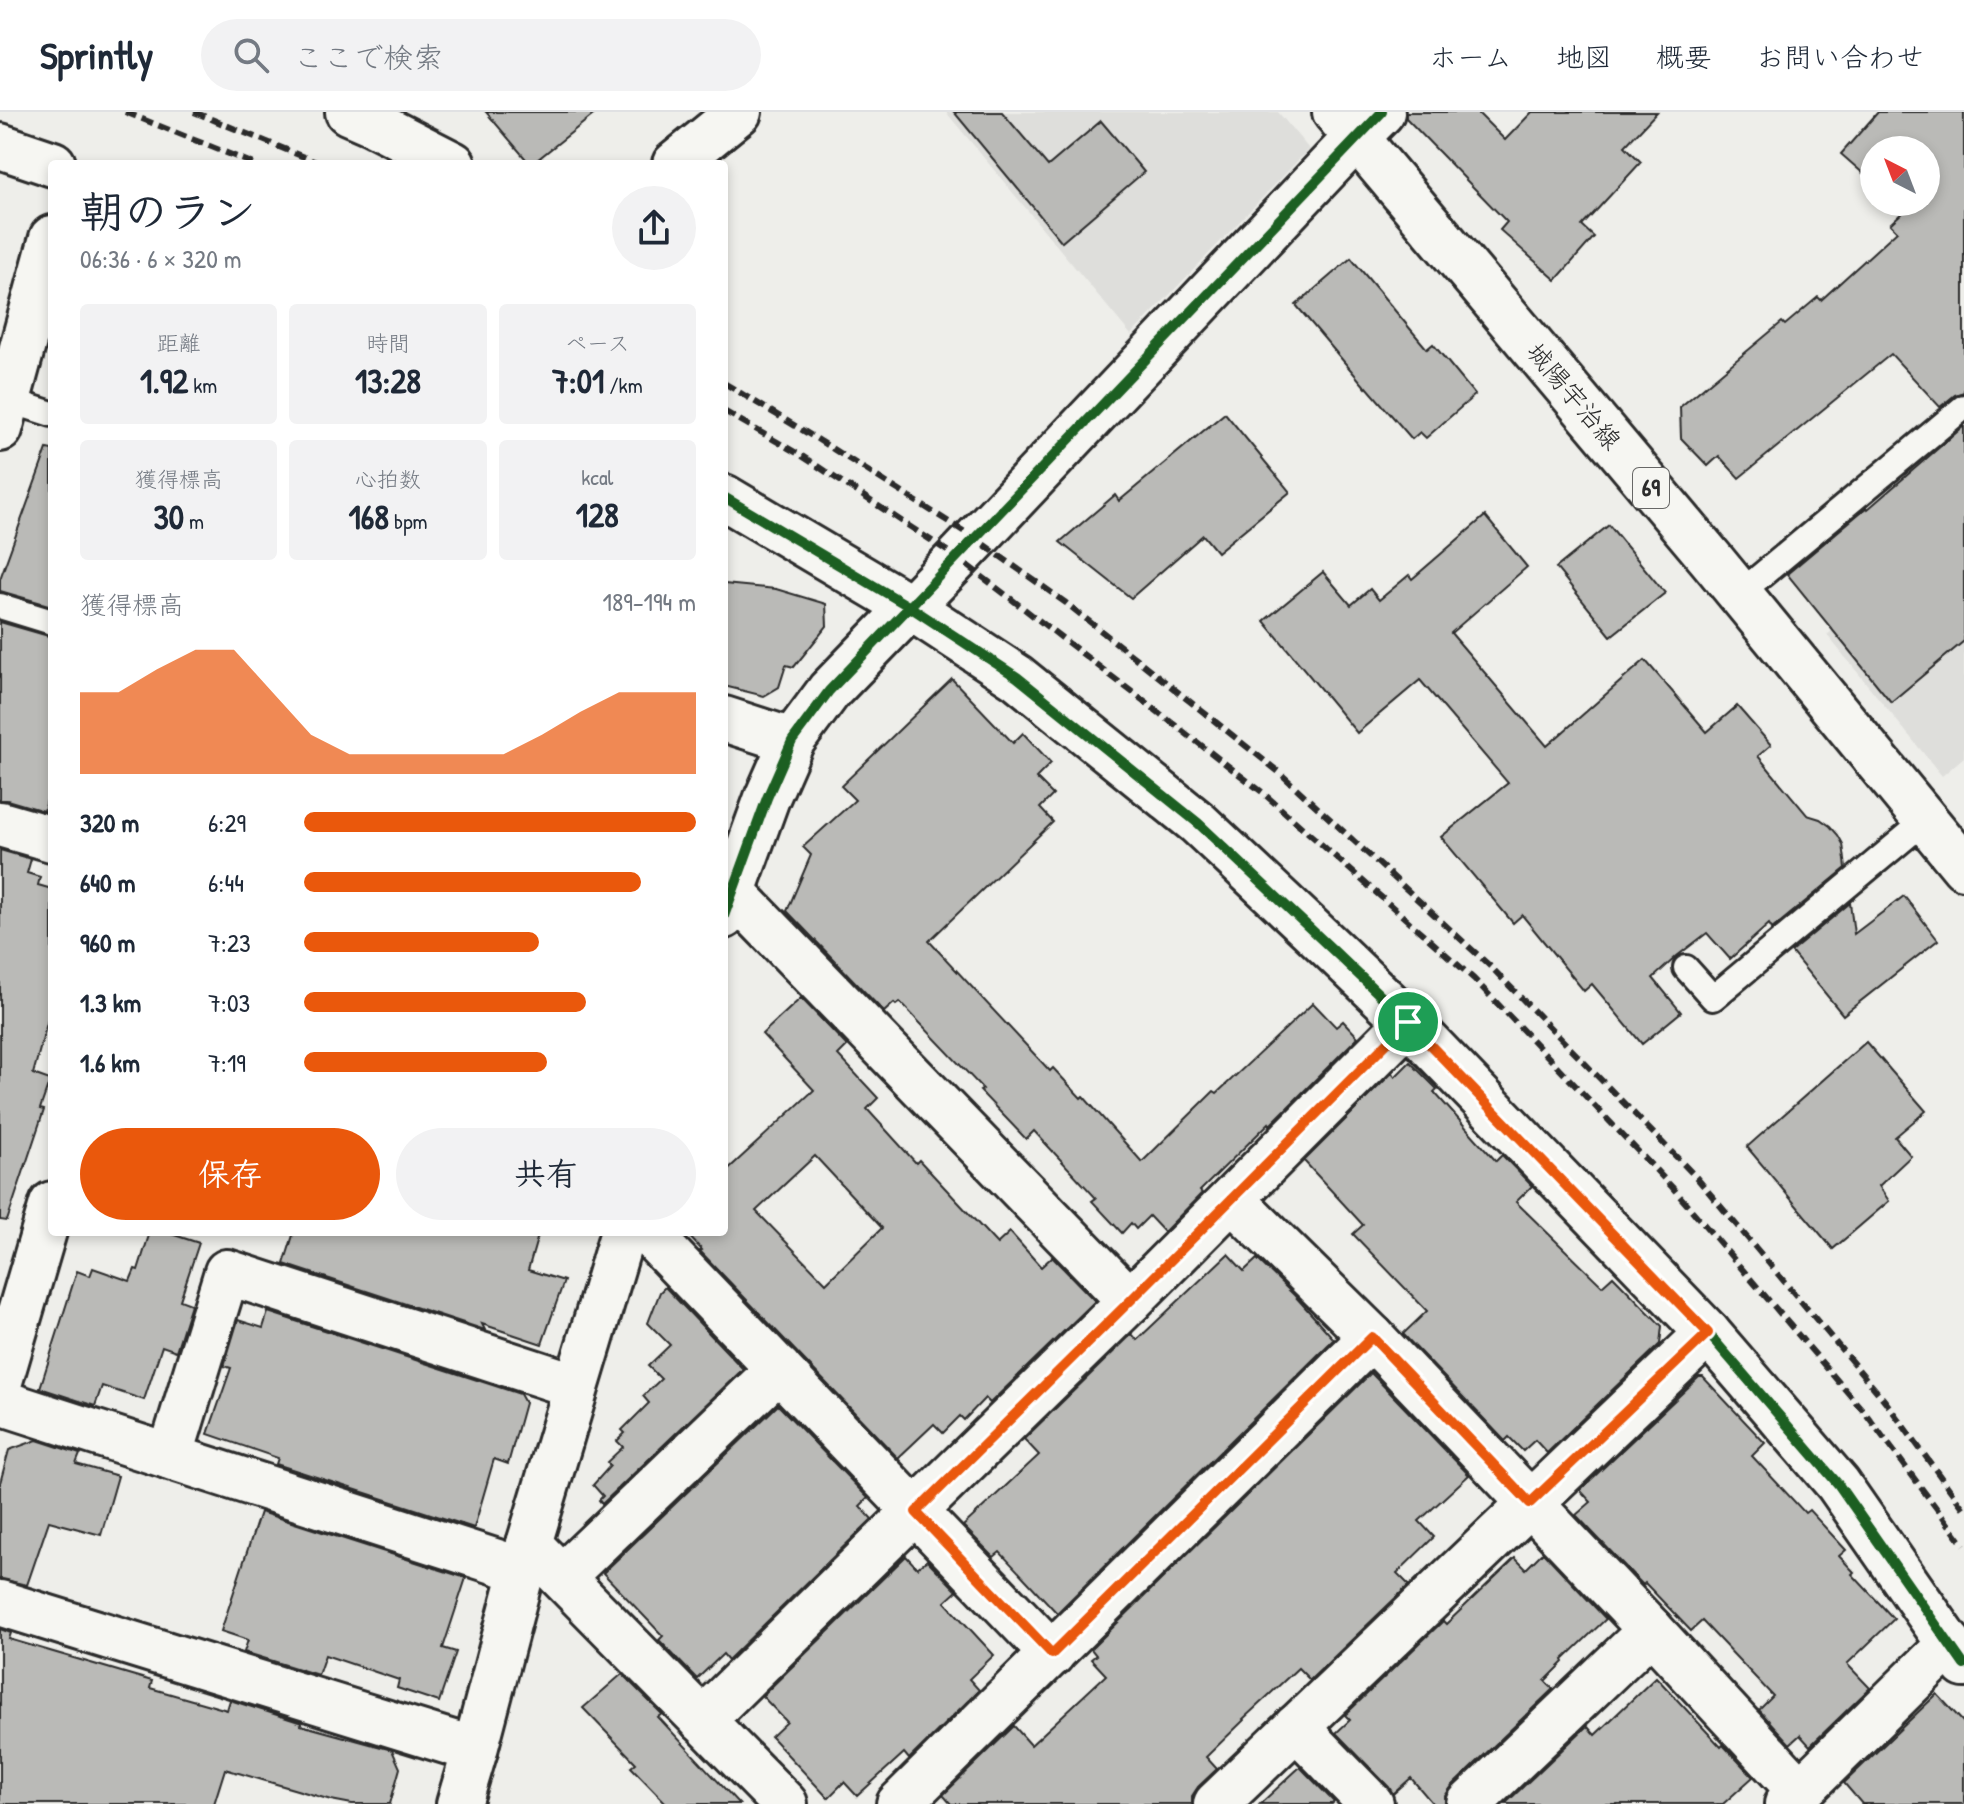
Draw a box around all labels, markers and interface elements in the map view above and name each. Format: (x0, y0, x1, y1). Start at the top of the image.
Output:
search box (201, 19, 761, 91)
text: Sprintly (40, 29, 153, 81)
icon: search (229, 33, 273, 77)
text: ここで検索 (293, 37, 443, 77)
text: ホーム (1429, 38, 1512, 76)
text: 地図 (1556, 38, 1612, 76)
text: 概要 (1656, 38, 1712, 76)
text: お問い合わせ (1756, 38, 1924, 76)
north arrow (1860, 136, 1940, 216)
map controls (1860, 136, 1940, 216)
text: 朝のラン (80, 181, 256, 241)
button: share (612, 186, 696, 270)
text: 06:36 · 6 × 320 m (80, 241, 241, 276)
text: 距離 (157, 328, 201, 358)
text: 時間 (366, 328, 410, 358)
text: ペース (565, 328, 630, 358)
street label: 城陽宇治線 (1519, 335, 1630, 457)
text: 1.92 (140, 358, 188, 404)
text: 13:28 (355, 358, 421, 404)
text: 7:01 (552, 358, 604, 404)
text: km (188, 370, 217, 400)
text: /km (604, 370, 643, 400)
text: kcal (581, 462, 613, 492)
text: 獲得標高 (135, 464, 223, 494)
text: 心拍数 (355, 464, 421, 494)
road number: 69 (1633, 468, 1669, 508)
text: 128 (576, 492, 619, 538)
text: 30 (153, 494, 184, 540)
text: 168 (348, 494, 389, 540)
text: m (184, 506, 204, 536)
text: bpm (389, 506, 428, 536)
text: 189–194 m (602, 584, 696, 619)
text: 獲得標高 (80, 587, 184, 622)
text: 320 m (80, 805, 139, 840)
text: 6:29 (208, 805, 246, 840)
text: 640 m (80, 865, 135, 900)
text: 6:44 (208, 865, 244, 900)
text: 960 m (80, 925, 135, 960)
text: 7:23 (208, 925, 251, 960)
text: 1.3 km (80, 985, 141, 1020)
text: 7:03 (208, 985, 250, 1020)
pin (1374, 988, 1442, 1056)
icon: arrive (1386, 1000, 1430, 1044)
text: 1.6 km (80, 1045, 140, 1080)
text: 7:19 (208, 1045, 246, 1080)
button: 保存 (80, 1128, 380, 1220)
button: 共有 (396, 1128, 696, 1220)

